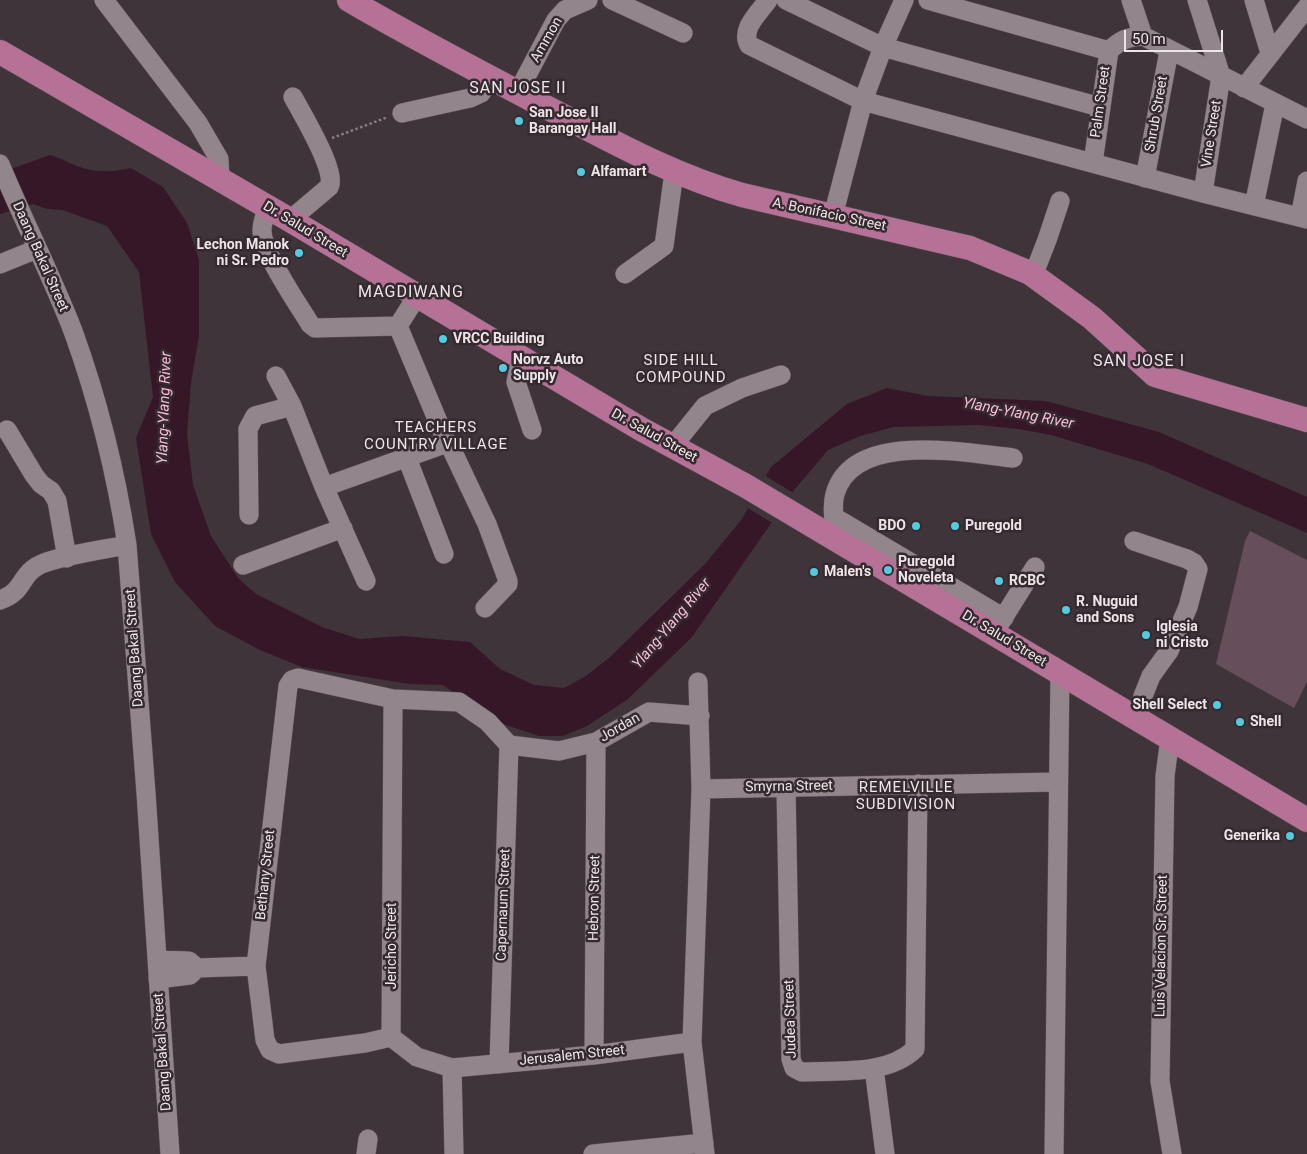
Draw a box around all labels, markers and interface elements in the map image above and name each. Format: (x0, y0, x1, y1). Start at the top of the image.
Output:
street label: Ammon (527, 14, 567, 66)
scale bar (1127, 20, 1226, 52)
text: 50 m (1132, 30, 1166, 48)
street label: Palm Street (1088, 65, 1114, 139)
street label: Shrub Street (1142, 75, 1172, 153)
district label: SAN JOSE II (468, 79, 568, 99)
street label: Vine Street (1198, 99, 1226, 169)
place label: San Jose II Barangay Hall (529, 105, 616, 138)
marker: San Jose II Barangay Hall (513, 115, 525, 127)
place label: Alfamart (591, 164, 646, 180)
marker: Alfamart (575, 166, 587, 178)
street label: A. Bonifacio Street (771, 195, 887, 235)
street label: Dr. Salud Street (260, 198, 350, 262)
street label: Daang Bakal Street (8, 200, 72, 314)
place label: Lechon Manok ni Sr. Pedro (197, 237, 289, 270)
marker: Lechon Manok ni Sr. Pedro (293, 247, 305, 259)
district label: MAGDIWANG (357, 283, 465, 303)
place label: VRCC Building (453, 331, 545, 347)
marker: VRCC Building (437, 333, 449, 345)
water label: Ylang-Ylang River (154, 351, 176, 465)
place label: Norvz Auto Supply (513, 352, 583, 384)
district label: SIDE HILL COMPOUND (634, 352, 728, 387)
district label: SAN JOSE I (1092, 352, 1186, 372)
marker: Norvz Auto Supply (497, 362, 509, 374)
water label: Ylang-Ylang River (961, 394, 1075, 434)
street label: Dr. Salud Street (608, 405, 700, 467)
district label: TEACHERS COUNTRY VILLAGE (362, 419, 510, 454)
place label: BDO (878, 518, 906, 534)
place label: Puregold (965, 518, 1022, 534)
marker: BDO (910, 520, 922, 532)
marker: Puregold (949, 520, 961, 532)
place label: Puregold Noveleta (898, 554, 955, 586)
place label: Malen's (824, 564, 871, 580)
marker: Puregold Noveleta (882, 564, 894, 576)
marker: Malen's (808, 566, 820, 578)
place label: RCBC (1009, 573, 1045, 589)
water label: Ylang-Ylang River (629, 575, 715, 673)
marker: RCBC (993, 575, 1005, 587)
street label: Daang Bakal Street (122, 588, 148, 708)
place label: R. Nuguid and Sons (1076, 594, 1138, 626)
marker: R. Nuguid and Sons (1060, 604, 1072, 616)
street label: Dr. Salud Street (959, 607, 1049, 671)
place label: Iglesia ni Cristo (1156, 619, 1209, 652)
marker: Iglesia ni Cristo (1140, 629, 1152, 641)
place label: Shell Select (1133, 697, 1207, 713)
marker: Shell Select (1211, 699, 1223, 711)
street label: Jordan (597, 710, 643, 746)
place label: Shell (1250, 714, 1281, 730)
marker: Shell (1234, 716, 1246, 728)
street label: Smyrna Street (745, 778, 833, 796)
district label: REMELVILLE SUBDIVISION (854, 779, 958, 814)
place label: Generika (1224, 828, 1280, 844)
street label: Bethany Street (253, 829, 279, 921)
marker: Generika (1284, 830, 1296, 842)
street label: Capernaum Street (494, 848, 514, 962)
street label: Hebron Street (586, 855, 604, 941)
street label: Luis Velacion Sr. Street (1152, 875, 1172, 1017)
street label: Jericho Street (384, 903, 400, 989)
street label: Judea Street (781, 979, 801, 1059)
street label: Daang Bakal Street (150, 992, 176, 1112)
street label: Jerusalem Street (518, 1042, 626, 1070)

